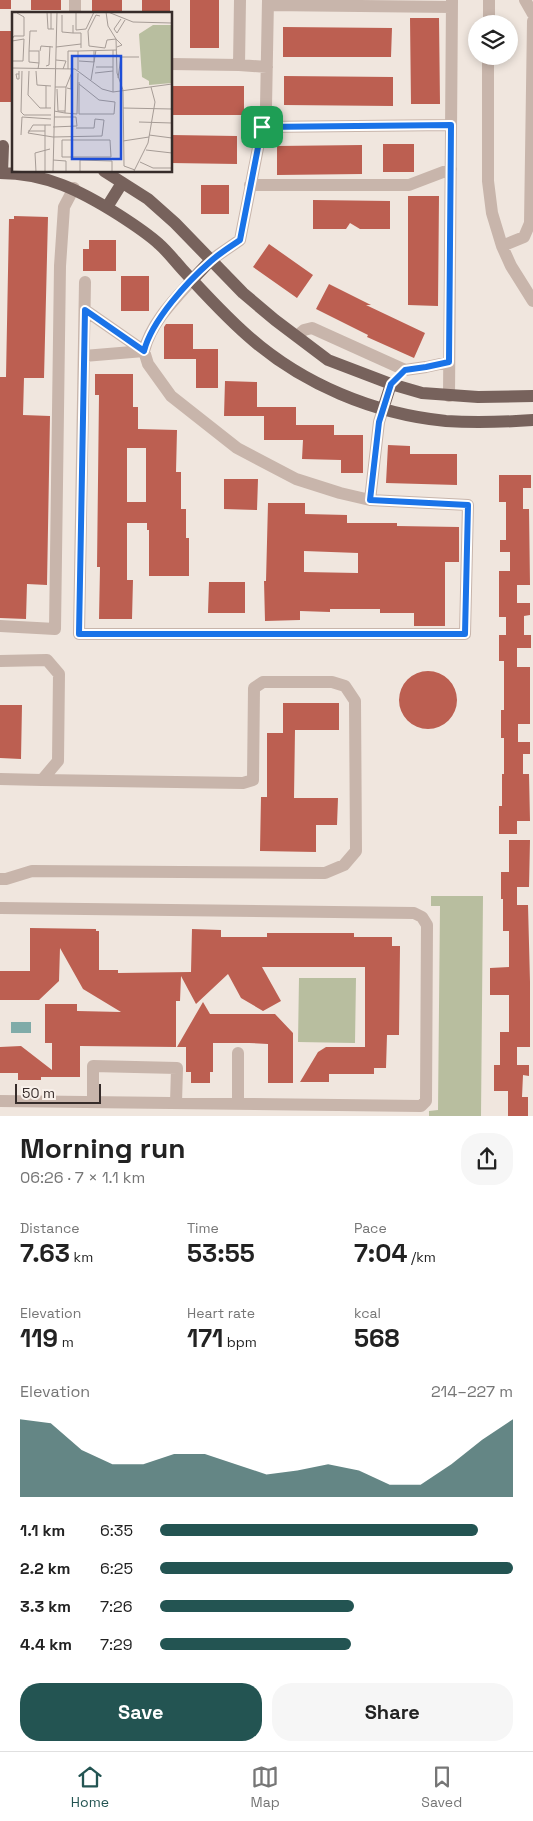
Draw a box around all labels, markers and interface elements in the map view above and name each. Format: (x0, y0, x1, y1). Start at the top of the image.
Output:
inset map (12, 12, 172, 172)
map controls (468, 15, 518, 65)
button: layers (468, 15, 518, 65)
pin (241, 106, 283, 148)
icon: arrive (248, 113, 276, 141)
scale bar (15, 1081, 101, 1104)
text: 50 m (22, 1084, 55, 1102)
text: Morning run (20, 1130, 185, 1166)
button: share (461, 1133, 513, 1185)
text: 06:26 · 7 × 1.1 km (20, 1167, 145, 1188)
text: Distance (20, 1219, 80, 1237)
text: Time (187, 1219, 219, 1237)
text: Pace (354, 1219, 387, 1237)
text: 7.63 (20, 1237, 70, 1269)
text: 53:55 (187, 1237, 255, 1269)
text: 7:04 (354, 1237, 407, 1269)
text: km (70, 1248, 93, 1266)
text: /km (407, 1248, 436, 1266)
text: Elevation (20, 1304, 81, 1322)
text: Heart rate (187, 1304, 255, 1322)
text: kcal (354, 1304, 381, 1322)
text: 119 (20, 1322, 58, 1354)
text: 171 (187, 1322, 223, 1354)
text: 568 (354, 1322, 399, 1354)
text: m (58, 1333, 74, 1351)
text: bpm (223, 1333, 257, 1351)
text: Elevation (20, 1381, 90, 1402)
text: 214–227 m (431, 1381, 513, 1402)
text: 1.1 km (20, 1520, 65, 1541)
text: 6:35 (100, 1520, 133, 1541)
text: 2.2 km (20, 1558, 71, 1579)
text: 6:25 (100, 1558, 133, 1579)
text: 3.3 km (20, 1596, 71, 1617)
text: 7:26 (100, 1596, 133, 1617)
text: 4.4 km (20, 1634, 72, 1655)
text: 7:29 (100, 1634, 132, 1655)
button: Save (20, 1683, 262, 1741)
button: Share (272, 1683, 513, 1741)
tab: Home (71, 1763, 109, 1811)
tab: Map (251, 1763, 280, 1811)
tab: Saved (421, 1763, 462, 1811)

